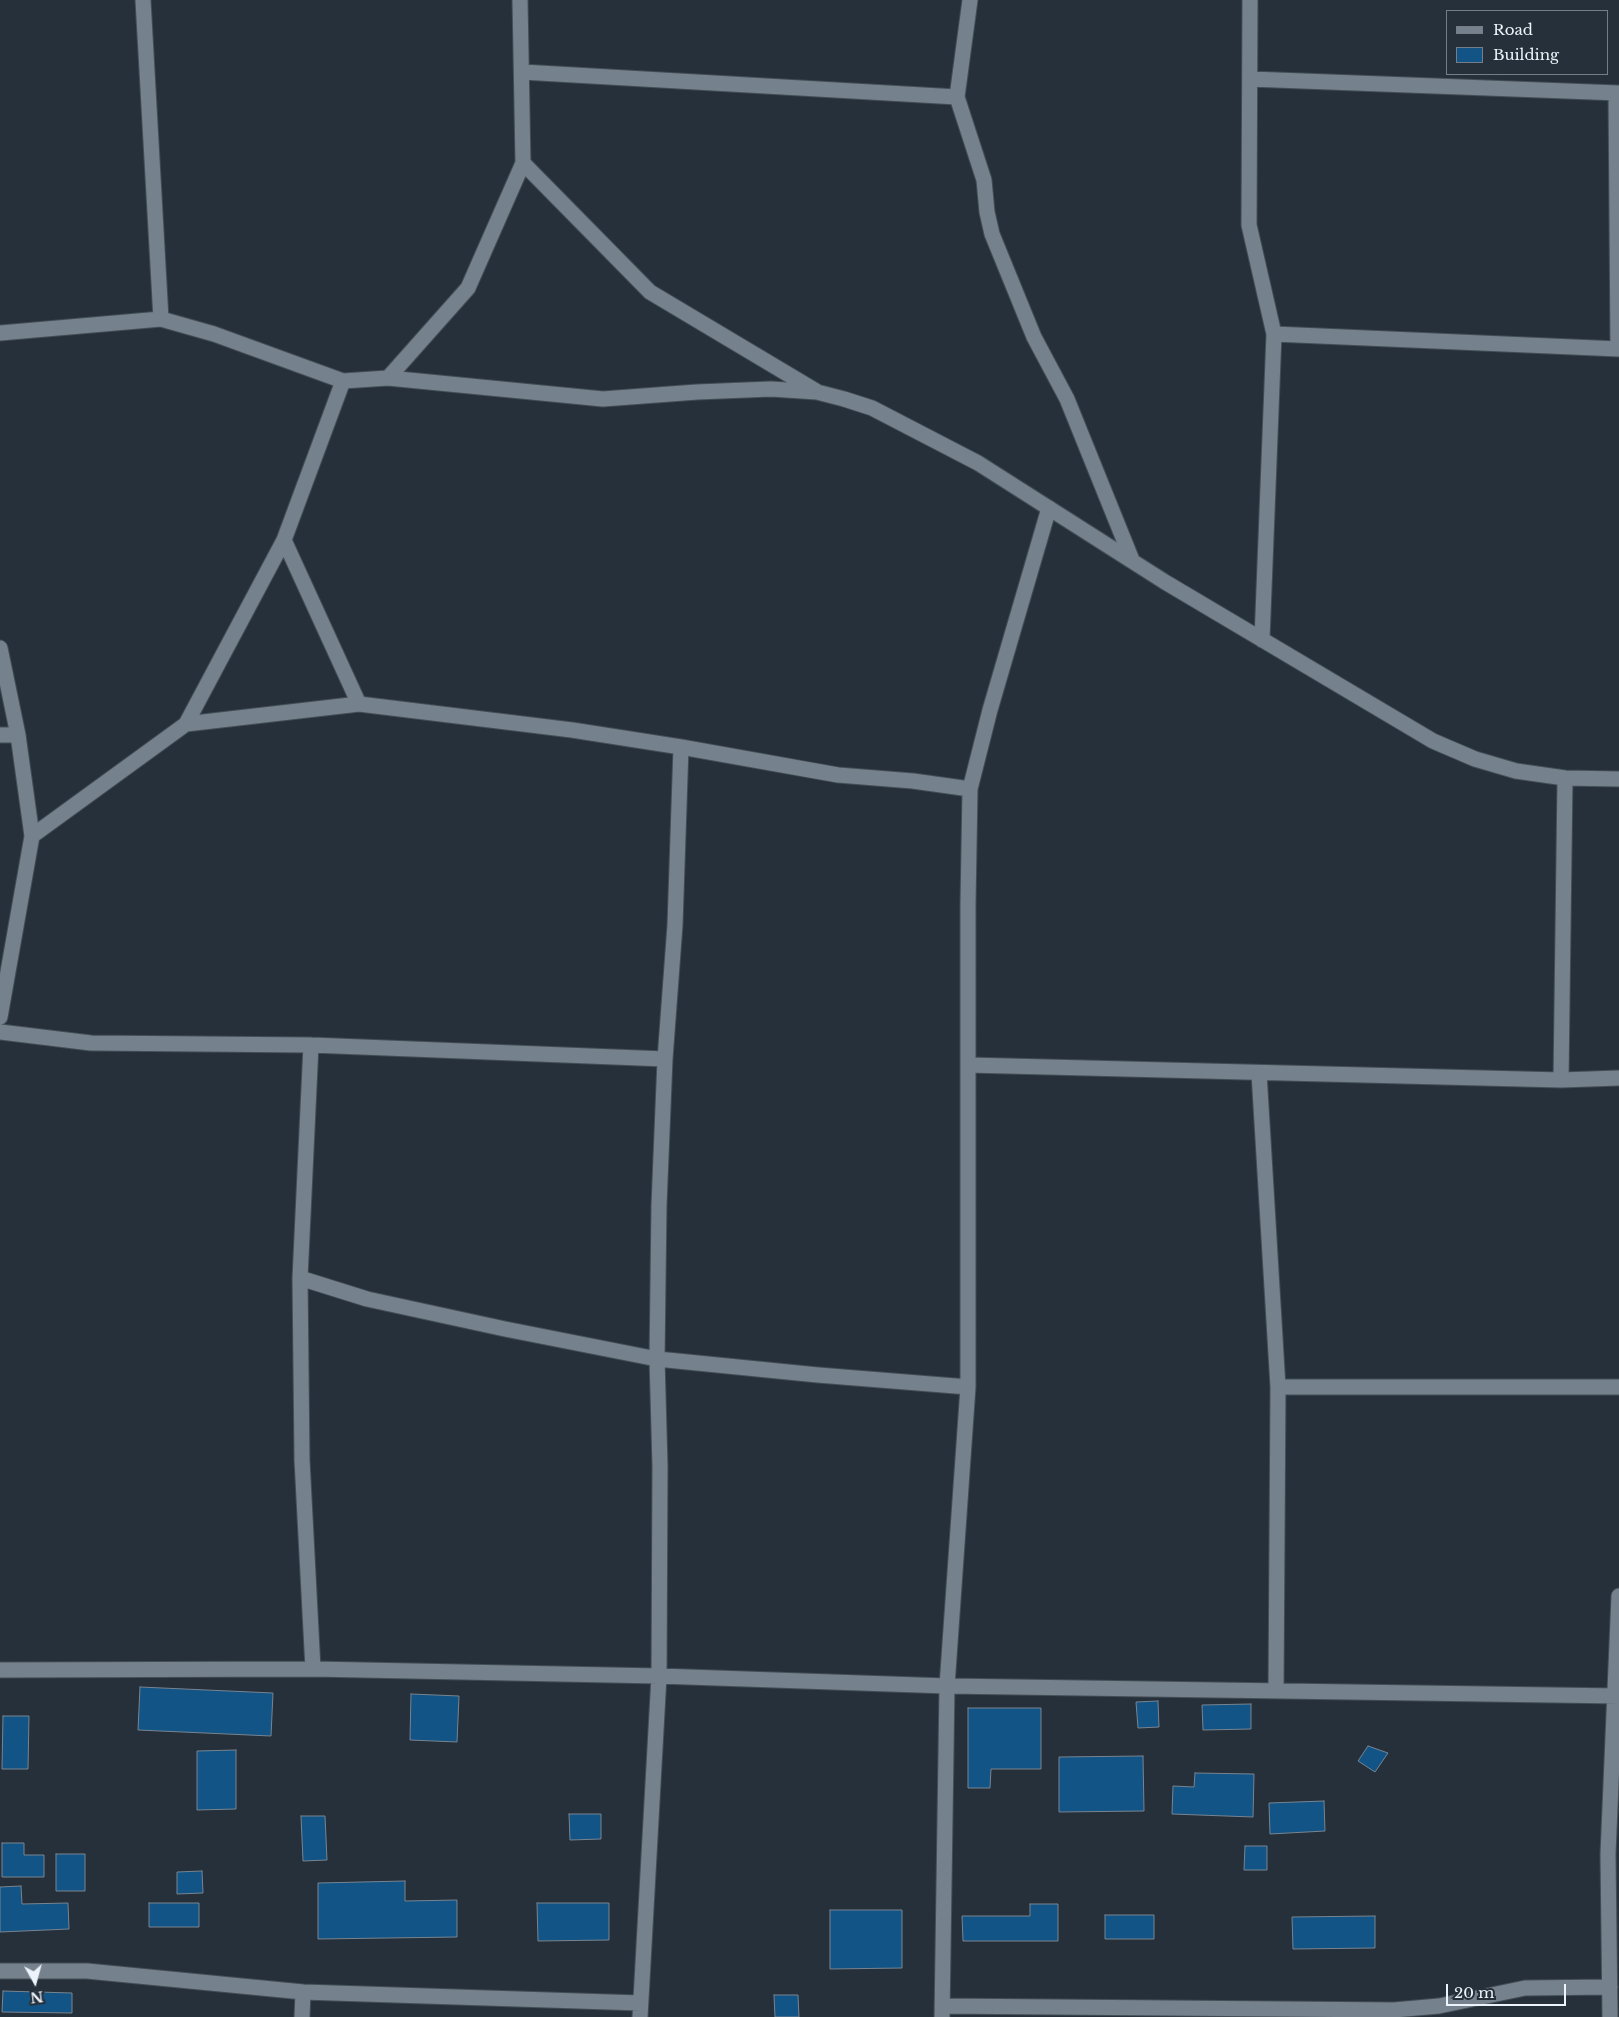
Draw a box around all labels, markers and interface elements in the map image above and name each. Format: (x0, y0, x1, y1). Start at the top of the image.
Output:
legend (1446, 10, 1609, 75)
text: Road (1493, 20, 1533, 39)
text: Building (1493, 45, 1559, 64)
north arrow (10, 1957, 60, 2007)
scale bar (1449, 1974, 1569, 2006)
text: 20 m (1454, 1983, 1494, 2002)
text: N (29, 1987, 44, 2007)

